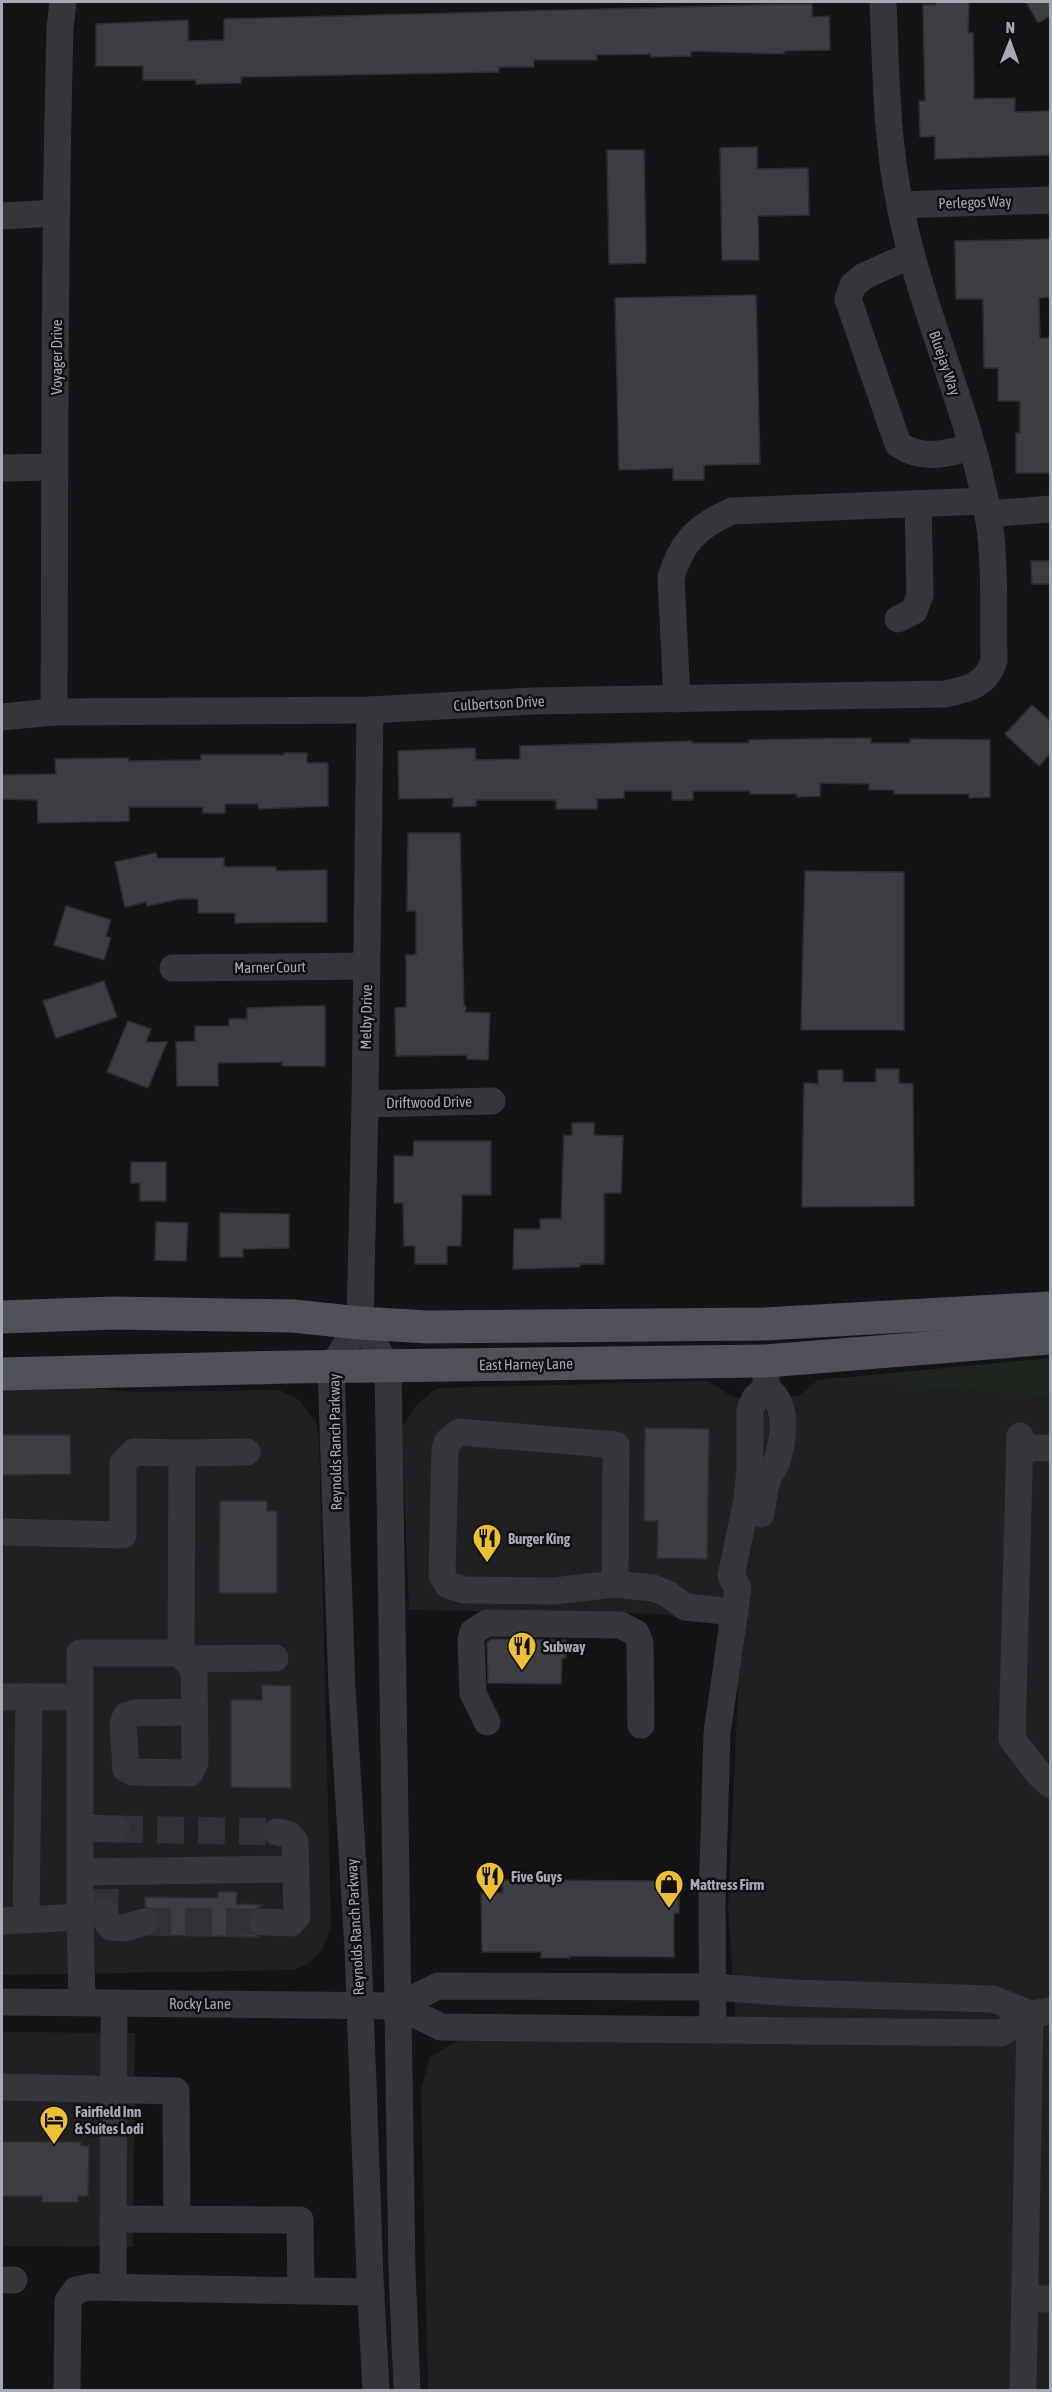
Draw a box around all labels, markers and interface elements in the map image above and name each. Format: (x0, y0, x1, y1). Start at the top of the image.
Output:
north arrow (980, 12, 1040, 72)
text: N (1005, 18, 1015, 36)
street label: Perlegos Way (938, 192, 1012, 212)
street label: Voyager Drive (48, 319, 65, 395)
street label: Bluejay Way (926, 328, 964, 398)
street label: Culbertson Drive (453, 692, 545, 714)
street label: Marner Court (234, 958, 306, 976)
street label: Melby Drive (357, 984, 375, 1050)
street label: Driftwood Drive (386, 1093, 472, 1111)
street label: East Harney Lane (479, 1355, 573, 1373)
street label: Reynolds Ranch Parkway (325, 1374, 345, 1510)
restaurant icon: Burger King (471, 1522, 503, 1564)
place label: Burger King (508, 1530, 571, 1547)
restaurant icon: Subway (506, 1630, 538, 1672)
place label: Subway (543, 1638, 586, 1655)
street label: Reynolds Ranch Parkway (343, 1858, 367, 1996)
restaurant icon: Five Guys (474, 1860, 506, 1902)
place label: Five Guys (511, 1868, 563, 1885)
shop icon: Mattress Firm (653, 1868, 685, 1910)
place label: Mattress Firm (690, 1876, 764, 1893)
street label: Rocky Lane (169, 1995, 231, 2012)
place label: Fairfield Inn & Suites Lodi (75, 2103, 144, 2137)
hotel icon: Fairfield Inn & Suites Lodi (38, 2104, 70, 2146)

